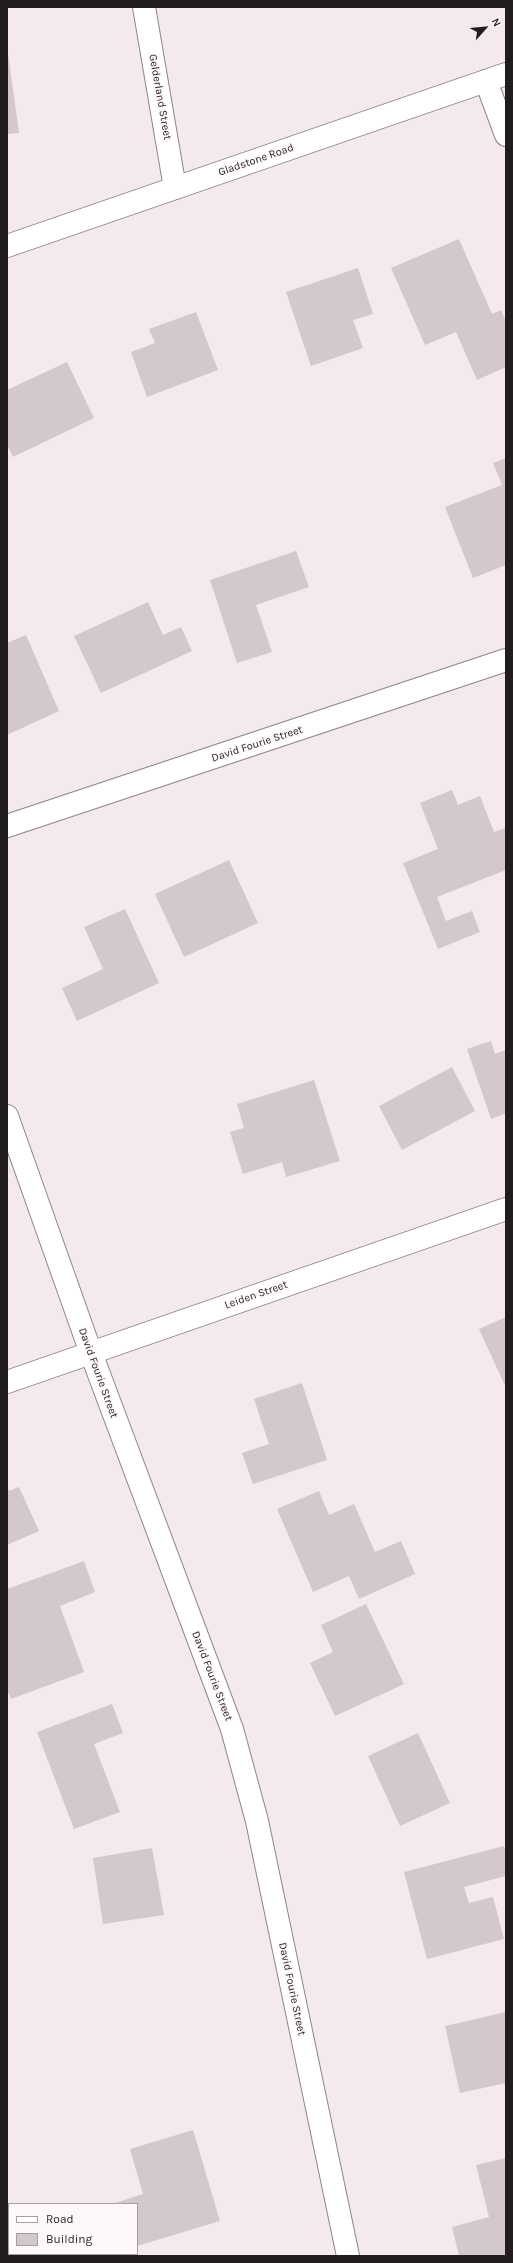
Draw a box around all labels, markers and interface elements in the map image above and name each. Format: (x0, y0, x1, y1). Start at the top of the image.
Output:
north arrow (465, 8, 505, 48)
text: N (489, 16, 504, 29)
street label: Gelderland Street (146, 53, 174, 141)
street label: Gladstone Road (217, 141, 295, 179)
street label: David Fourie Street (210, 723, 304, 765)
street label: Leiden Street (223, 1278, 289, 1312)
street label: David Fourie Street (76, 1326, 120, 1420)
street label: David Fourie Street (189, 1629, 235, 1723)
street label: David Fourie Street (276, 1941, 308, 2037)
legend (8, 2203, 138, 2255)
text: Road (46, 2212, 74, 2226)
text: Building (46, 2232, 92, 2246)

